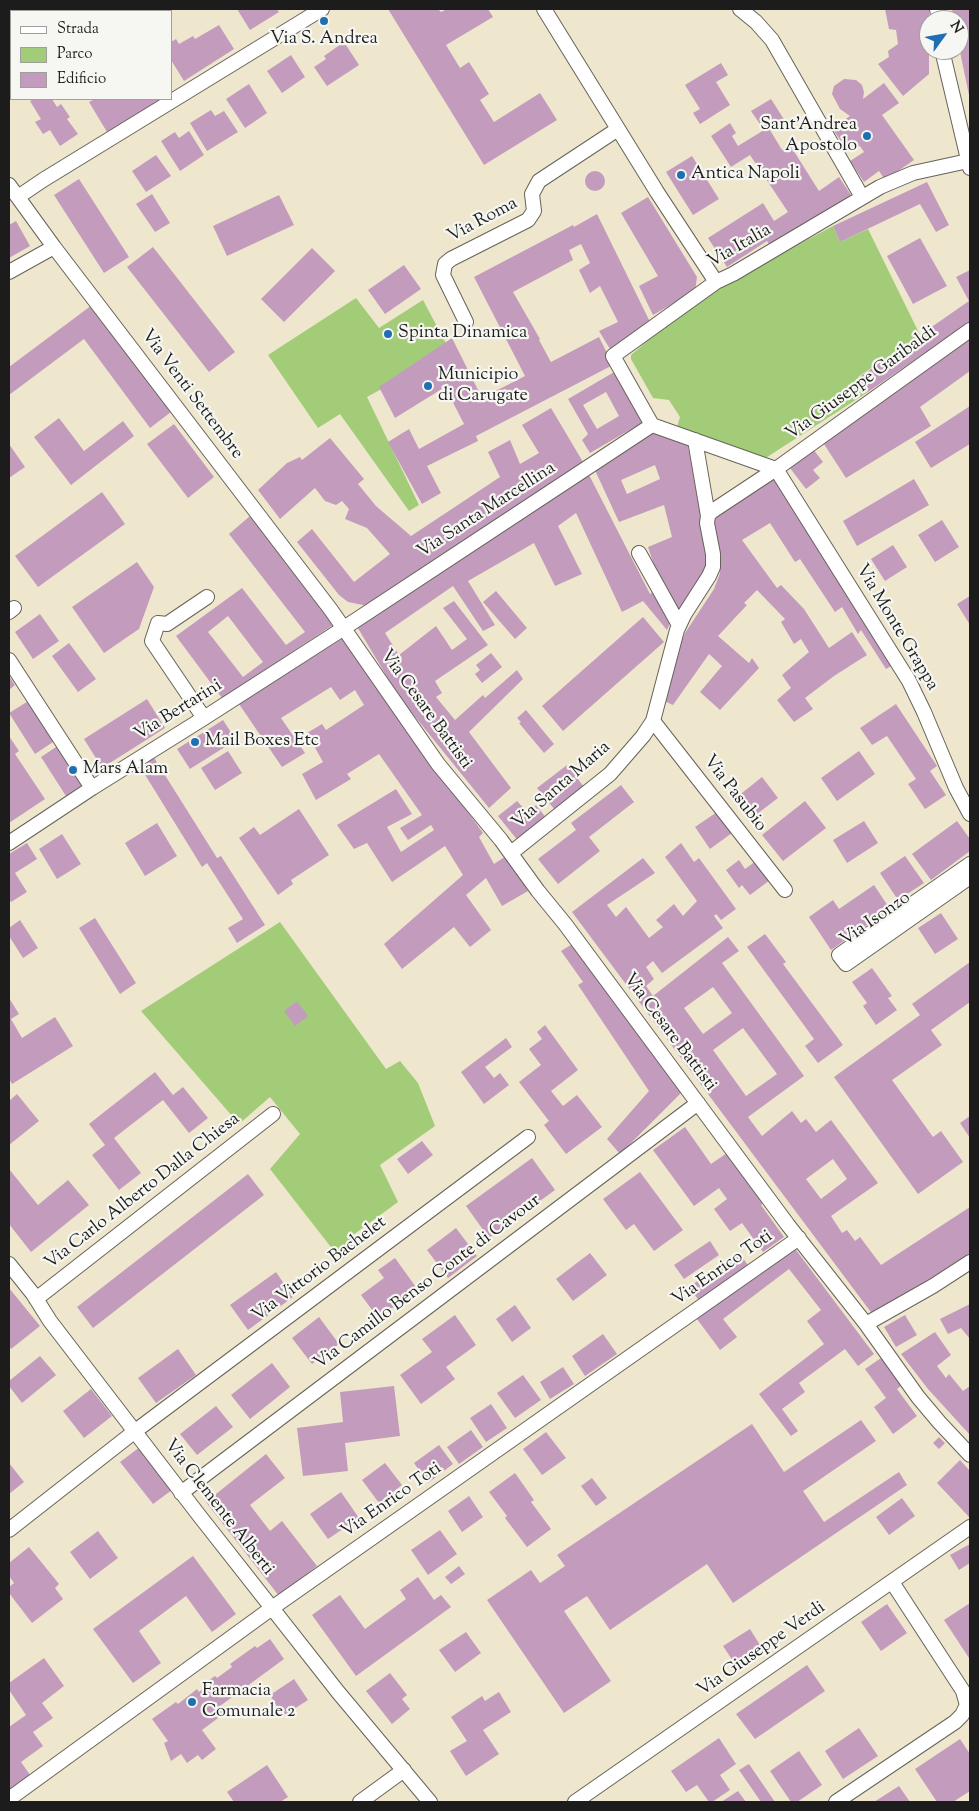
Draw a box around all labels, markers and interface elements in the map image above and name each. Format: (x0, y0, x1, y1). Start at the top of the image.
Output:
legend (10, 10, 172, 100)
north arrow (919, 10, 969, 60)
marker: Via S. Andrea (318, 15, 330, 27)
text: N (944, 18, 967, 38)
text: Strada (57, 19, 99, 40)
place label: Via S. Andrea (270, 29, 378, 51)
text: Parco (57, 44, 93, 65)
text: Edificio (57, 69, 106, 90)
place label: Sant'Andrea Apostolo (760, 115, 857, 158)
marker: Sant'Andrea Apostolo (861, 130, 873, 142)
place label: Antica Napoli (691, 164, 800, 186)
marker: Antica Napoli (675, 169, 687, 181)
street label: Via Roma (444, 194, 522, 248)
street label: Via Italia (705, 220, 775, 274)
street label: Via Giuseppe Garibaldi (782, 322, 942, 446)
place label: Spinta Dinamica (398, 323, 527, 345)
street label: Via Venti Settembre (135, 326, 247, 464)
marker: Spinta Dinamica (382, 328, 394, 340)
place label: Municipio di Carugate (438, 365, 528, 408)
marker: Municipio di Carugate (422, 380, 434, 392)
street label: Via Santa Marcellina (414, 458, 560, 564)
street label: Via Monte Grappa (850, 561, 942, 695)
street label: Via Cesare Battisti (374, 646, 476, 774)
street label: Via Bertarini (131, 676, 227, 746)
place label: Mail Boxes Etc (205, 731, 319, 753)
marker: Mail Boxes Etc (189, 736, 201, 748)
street label: Via Santa Maria (508, 737, 616, 835)
street label: Via Pasubio (698, 752, 770, 836)
place label: Mars Alam (83, 759, 168, 781)
marker: Mars Alam (67, 764, 79, 776)
street label: Via Isonzo (837, 888, 915, 952)
street label: Via Cesare Battisti (618, 970, 720, 1096)
street label: Via Carlo Alberto Dalla Chiesa (41, 1109, 245, 1275)
street label: Via Camillo Benso Conte di Cavour (311, 1191, 545, 1375)
street label: Via Vittorio Bachelet (249, 1213, 391, 1327)
street label: Via Enrico Toti (669, 1226, 777, 1312)
street label: Via Clemente Alberti (158, 1436, 278, 1580)
street label: Via Enrico Toti (338, 1458, 446, 1544)
street label: Via Giuseppe Verdi (694, 1598, 830, 1702)
place label: Farmacia Comunale 2 (202, 1681, 295, 1724)
marker: Farmacia Comunale 2 (186, 1696, 198, 1708)

